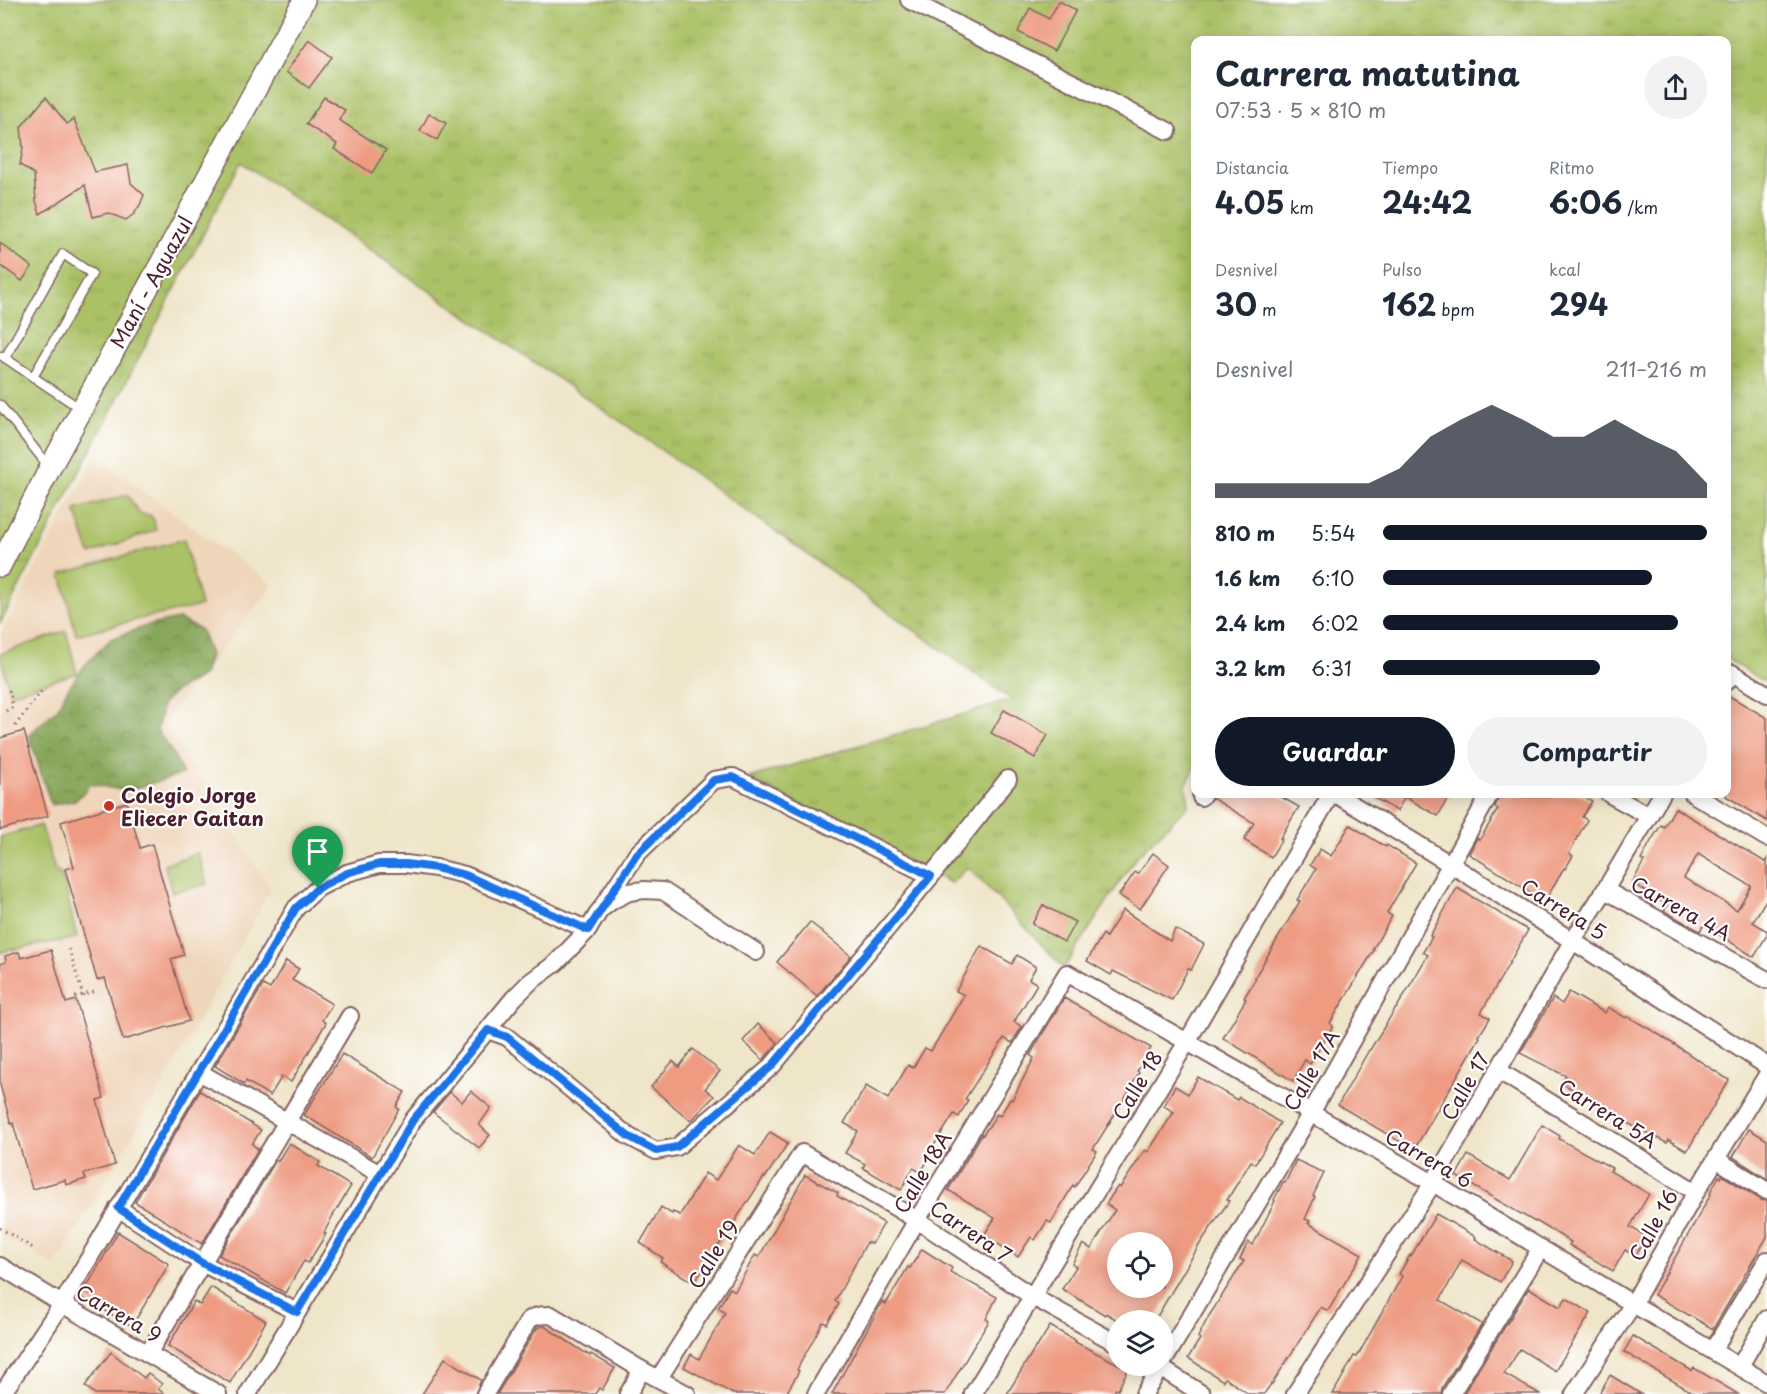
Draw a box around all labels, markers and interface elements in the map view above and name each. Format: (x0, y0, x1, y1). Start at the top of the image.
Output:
text: Carrera matutina (1215, 47, 1520, 97)
button: share (1644, 56, 1707, 119)
text: 07:53 · 5 × 810 m (1215, 95, 1386, 125)
text: Distancia (1215, 155, 1289, 179)
text: Tiempo (1382, 155, 1438, 179)
text: Ritmo (1549, 155, 1594, 179)
text: 4.05 (1215, 179, 1285, 224)
text: 24:42 (1382, 179, 1472, 224)
text: 6:06 (1549, 179, 1622, 224)
text: km (1285, 195, 1314, 219)
text: /km (1622, 195, 1658, 219)
street label: Maní - Aguazul (102, 210, 200, 354)
text: Desnivel (1215, 257, 1277, 281)
text: Pulso (1382, 257, 1422, 281)
text: kcal (1549, 257, 1581, 281)
text: 30 (1215, 281, 1257, 326)
text: 162 (1382, 281, 1436, 326)
text: 294 (1549, 281, 1608, 326)
text: m (1257, 297, 1277, 321)
text: bpm (1436, 297, 1475, 321)
text: Desnivel (1215, 354, 1293, 384)
text: 211–216 m (1605, 354, 1707, 384)
text: 810 m (1215, 518, 1275, 548)
text: 5:54 (1311, 518, 1356, 548)
text: 1.6 km (1215, 563, 1280, 593)
text: 6:10 (1311, 563, 1354, 593)
text: 2.4 km (1215, 608, 1285, 638)
text: 6:02 (1311, 608, 1359, 638)
text: 3.2 km (1215, 653, 1286, 683)
text: 6:31 (1311, 653, 1352, 683)
button: Guardar (1215, 717, 1455, 786)
button: Compartir (1467, 717, 1707, 786)
place label: Colegio Jorge Eliecer Gaitan (121, 780, 264, 833)
marker: Colegio Jorge Eliecer Gaitan (102, 799, 116, 813)
pin (292, 826, 343, 888)
icon: arrive (301, 835, 334, 868)
street label: Carrera 4A (1626, 868, 1736, 948)
street label: Carrera 5 (1515, 871, 1613, 947)
street label: Calle 17A (1276, 1024, 1346, 1116)
street label: Calle 18 (1104, 1045, 1170, 1125)
street label: Calle 17 (1433, 1046, 1497, 1126)
street label: Carrera 5A (1553, 1071, 1663, 1155)
street label: Carrera 6 (1380, 1121, 1478, 1195)
street label: Calle 18A (886, 1125, 958, 1219)
street label: Calle 16 (1621, 1184, 1685, 1266)
street label: Carrera 7 (924, 1193, 1018, 1269)
street label: Calle 19 (680, 1214, 746, 1294)
map controls (1107, 1232, 1173, 1376)
button: locate (1107, 1232, 1173, 1298)
street label: Carrera 9 (70, 1276, 168, 1350)
button: layers (1107, 1310, 1173, 1376)

